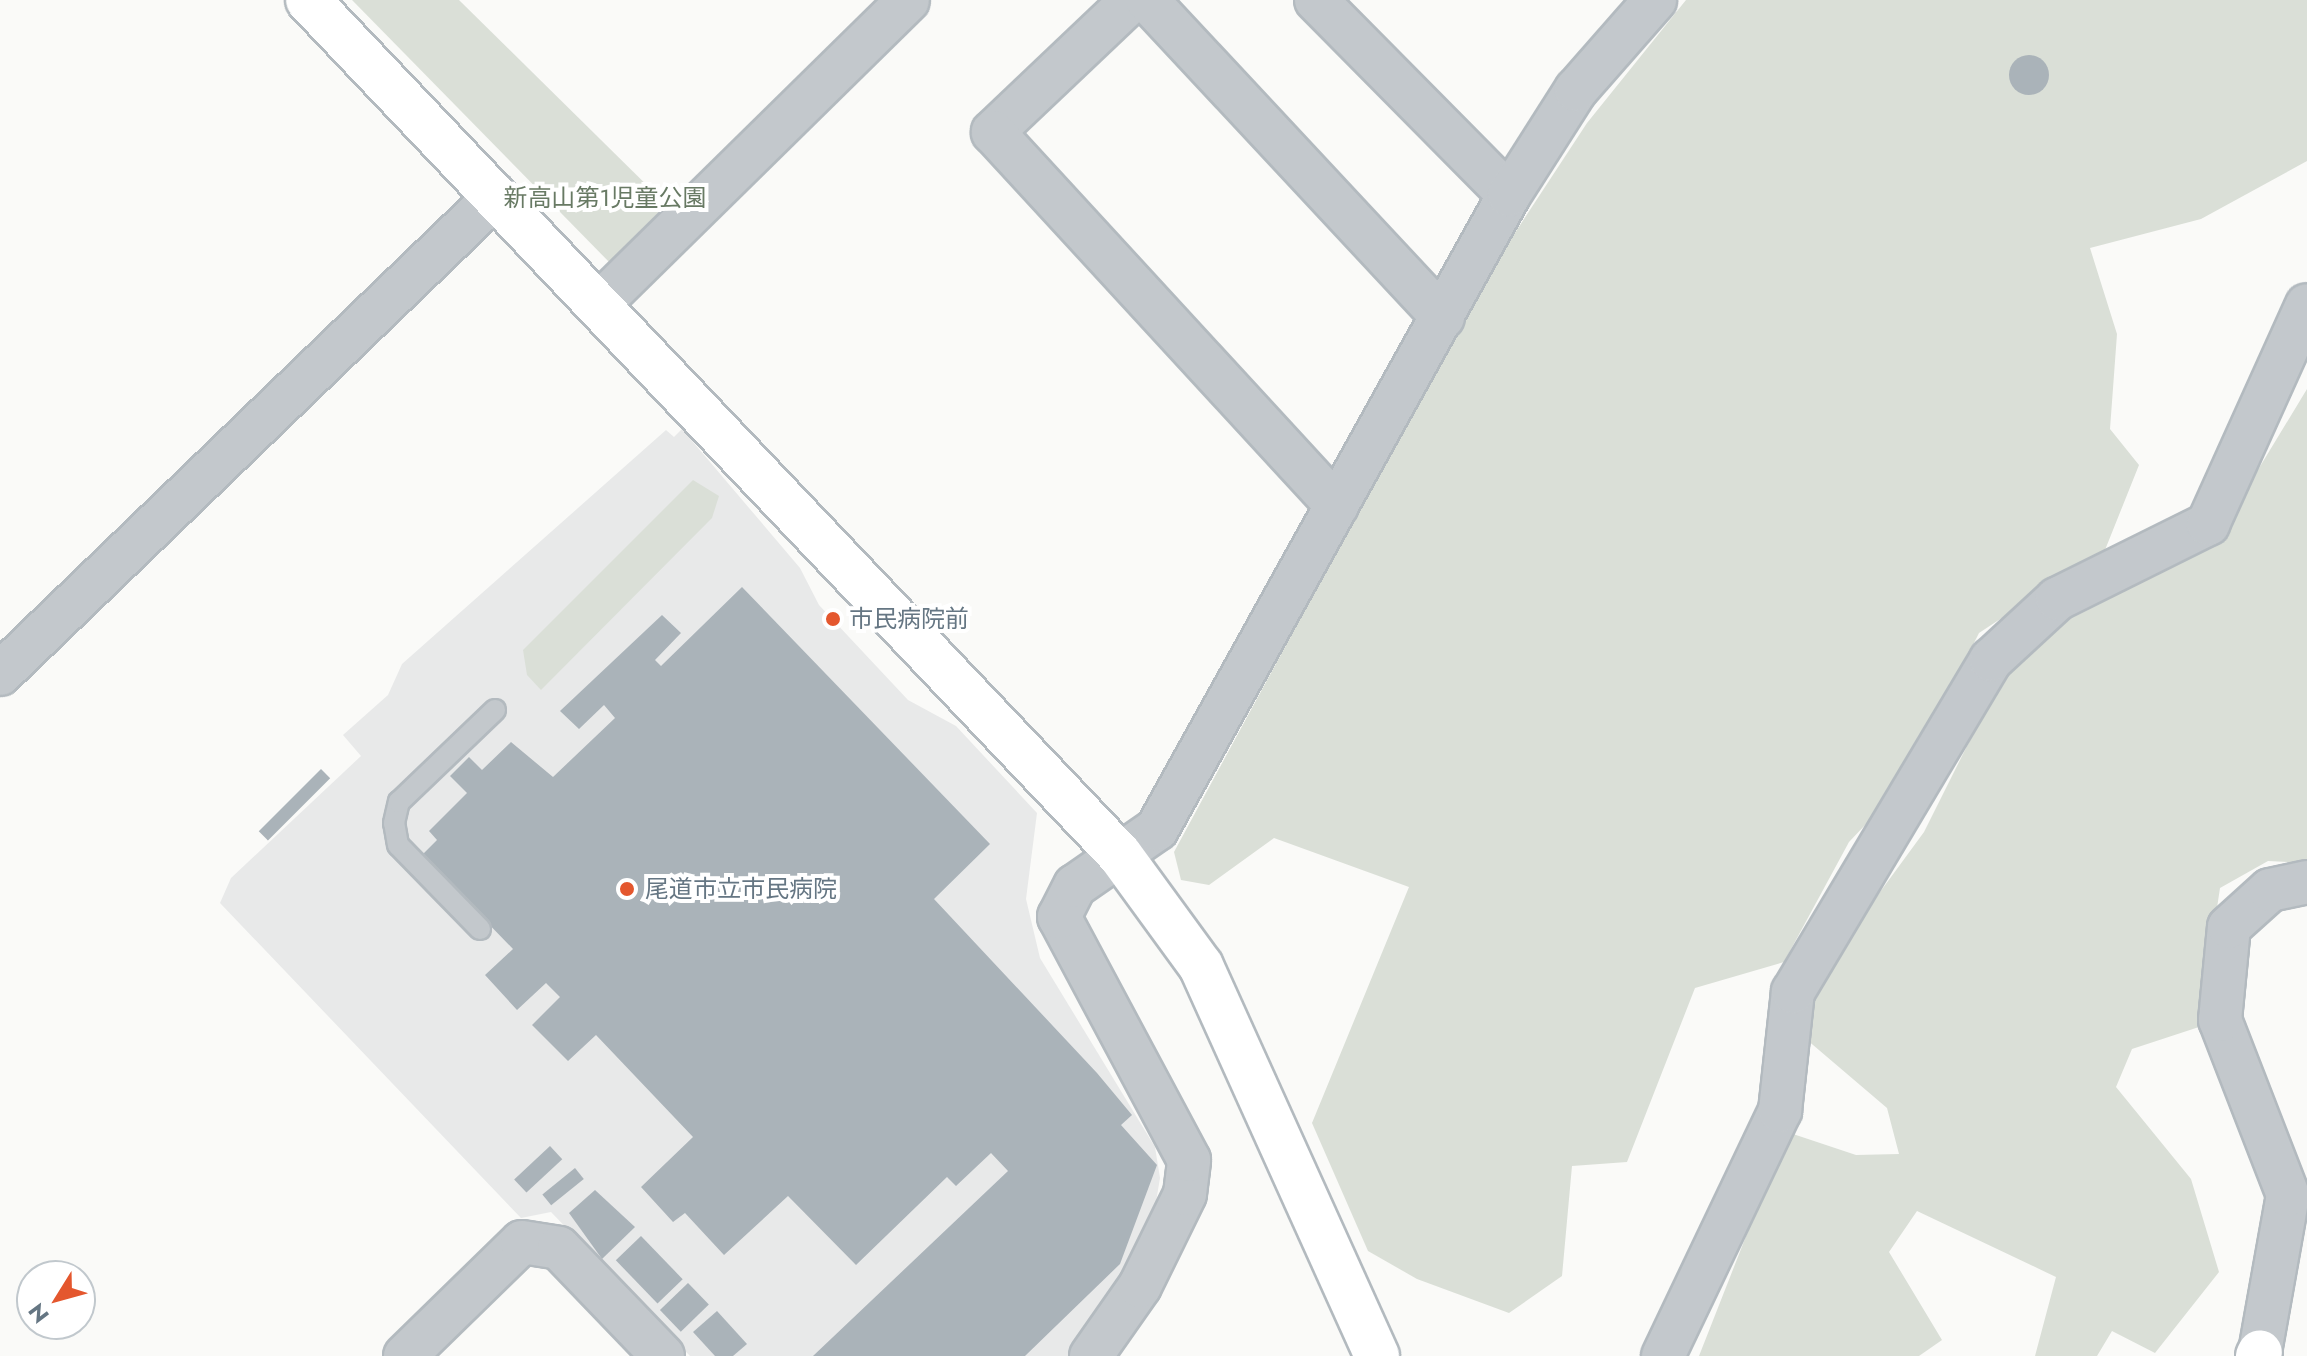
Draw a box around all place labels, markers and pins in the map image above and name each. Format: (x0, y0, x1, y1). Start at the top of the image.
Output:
place label: 市民病院前 (849, 605, 969, 633)
marker: 市民病院前 (824, 610, 842, 628)
place label: 尾道市立市民病院 (645, 875, 837, 903)
marker: 尾道市立市民病院 (616, 878, 638, 900)

